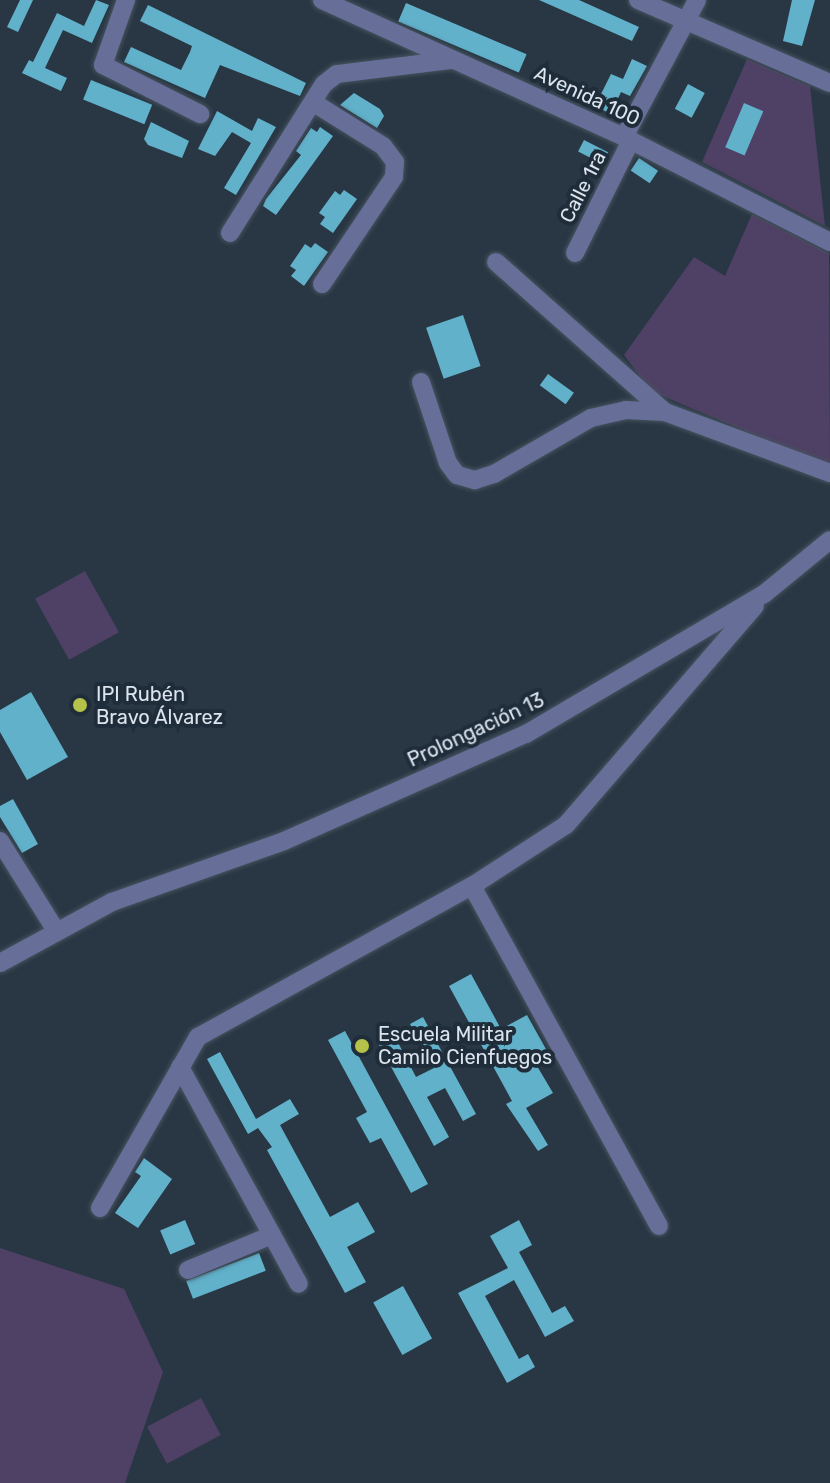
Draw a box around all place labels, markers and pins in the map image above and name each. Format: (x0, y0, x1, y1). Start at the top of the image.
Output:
place label: IPI Rubén Bravo Álvarez (96, 682, 223, 729)
marker: IPI Rubén Bravo Álvarez (71, 696, 89, 714)
place label: Escuela Militar Camilo Cienfuegos (378, 1022, 552, 1069)
marker: Escuela Militar Camilo Cienfuegos (353, 1037, 371, 1055)

